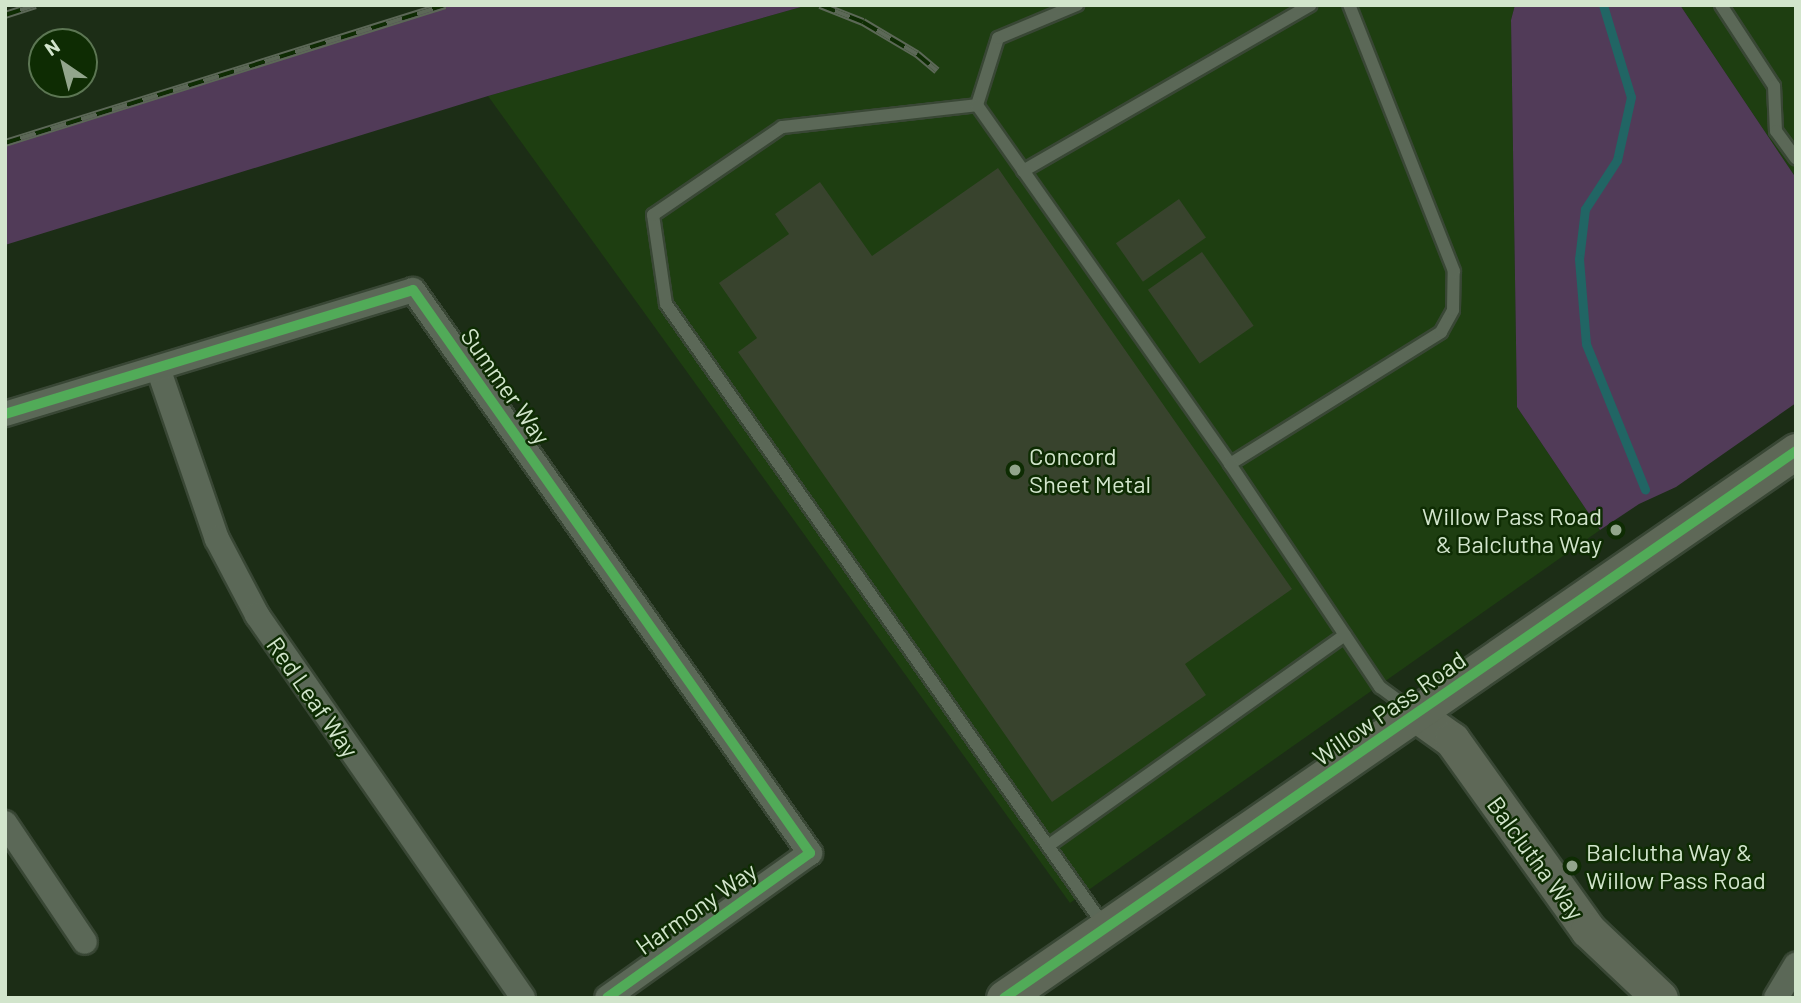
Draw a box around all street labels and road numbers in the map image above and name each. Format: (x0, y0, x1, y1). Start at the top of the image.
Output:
street label: Summer Way (455, 322, 557, 450)
street label: Red Leaf Way (261, 631, 365, 763)
street label: Willow Pass Road (1307, 645, 1471, 771)
street label: Balclutha Way (1482, 791, 1590, 925)
street label: Harmony Way (630, 856, 762, 960)

